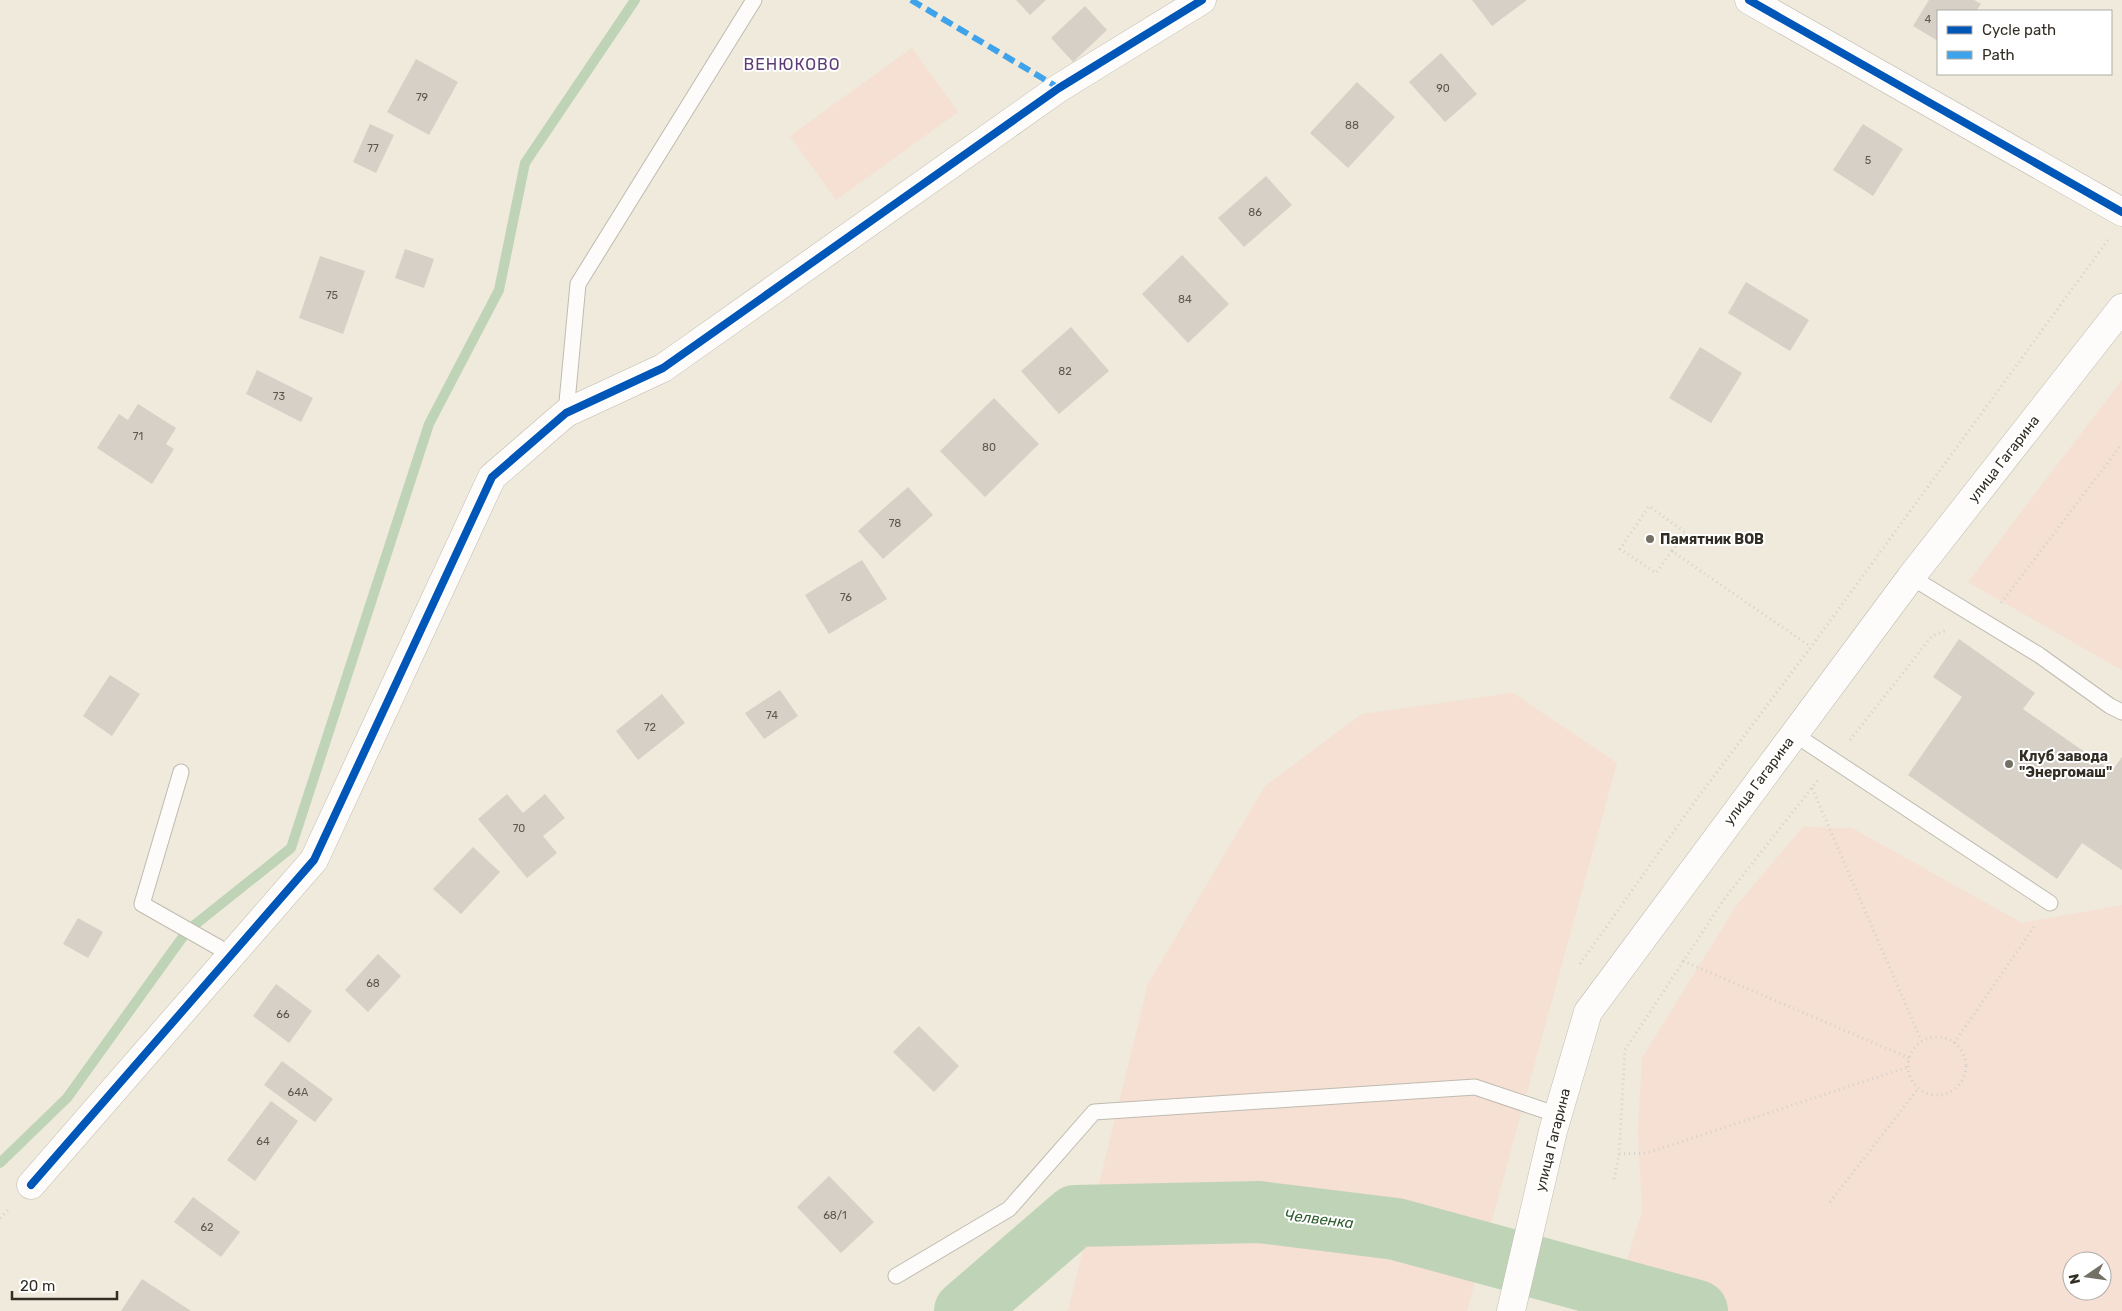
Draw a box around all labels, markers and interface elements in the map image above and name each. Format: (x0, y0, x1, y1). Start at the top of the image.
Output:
legend (1937, 10, 2112, 75)
house number: 4 (1925, 13, 1932, 26)
text: Cycle path (1982, 21, 2056, 39)
text: Path (1982, 46, 2015, 64)
district label: ВЕНЮКОВО (743, 55, 841, 74)
house number: 90 (1436, 82, 1450, 95)
house number: 79 (416, 91, 428, 104)
house number: 88 (1345, 119, 1359, 132)
house number: 77 (367, 142, 379, 155)
house number: 5 (1865, 154, 1872, 167)
house number: 86 (1248, 206, 1262, 219)
house number: 75 (326, 289, 339, 302)
house number: 84 (1178, 293, 1192, 306)
house number: 82 (1058, 365, 1072, 378)
house number: 73 (273, 390, 286, 403)
street label: улица Гагарина (1965, 412, 2043, 506)
house number: 71 (133, 430, 143, 443)
house number: 80 (982, 441, 996, 454)
house number: 78 (889, 517, 901, 530)
place label: Памятник ВОВ (1660, 531, 1764, 548)
marker: Памятник ВОВ (1644, 533, 1656, 545)
house number: 76 (840, 591, 852, 604)
house number: 74 (766, 709, 778, 722)
house number: 72 (644, 721, 656, 734)
street label: улица Гагарина (1720, 734, 1798, 828)
place label: Клуб завода "Энергомаш" (2019, 748, 2112, 781)
marker: Клуб завода "Энергомаш" (2003, 758, 2015, 770)
house number: 70 (513, 822, 525, 835)
house number: 68 (366, 977, 380, 990)
house number: 66 (276, 1008, 290, 1021)
house number: 64А (288, 1086, 309, 1099)
street label: улица Гагарина (1532, 1087, 1574, 1193)
house number: 64 (256, 1135, 270, 1148)
water label: Челвенка (1283, 1206, 1355, 1232)
house number: 68/1 (823, 1209, 847, 1222)
house number: 62 (200, 1221, 214, 1234)
north arrow (2062, 1251, 2112, 1301)
scale bar (12, 1268, 118, 1300)
text: N (2065, 1272, 2084, 1286)
text: 20 m (20, 1277, 55, 1295)

